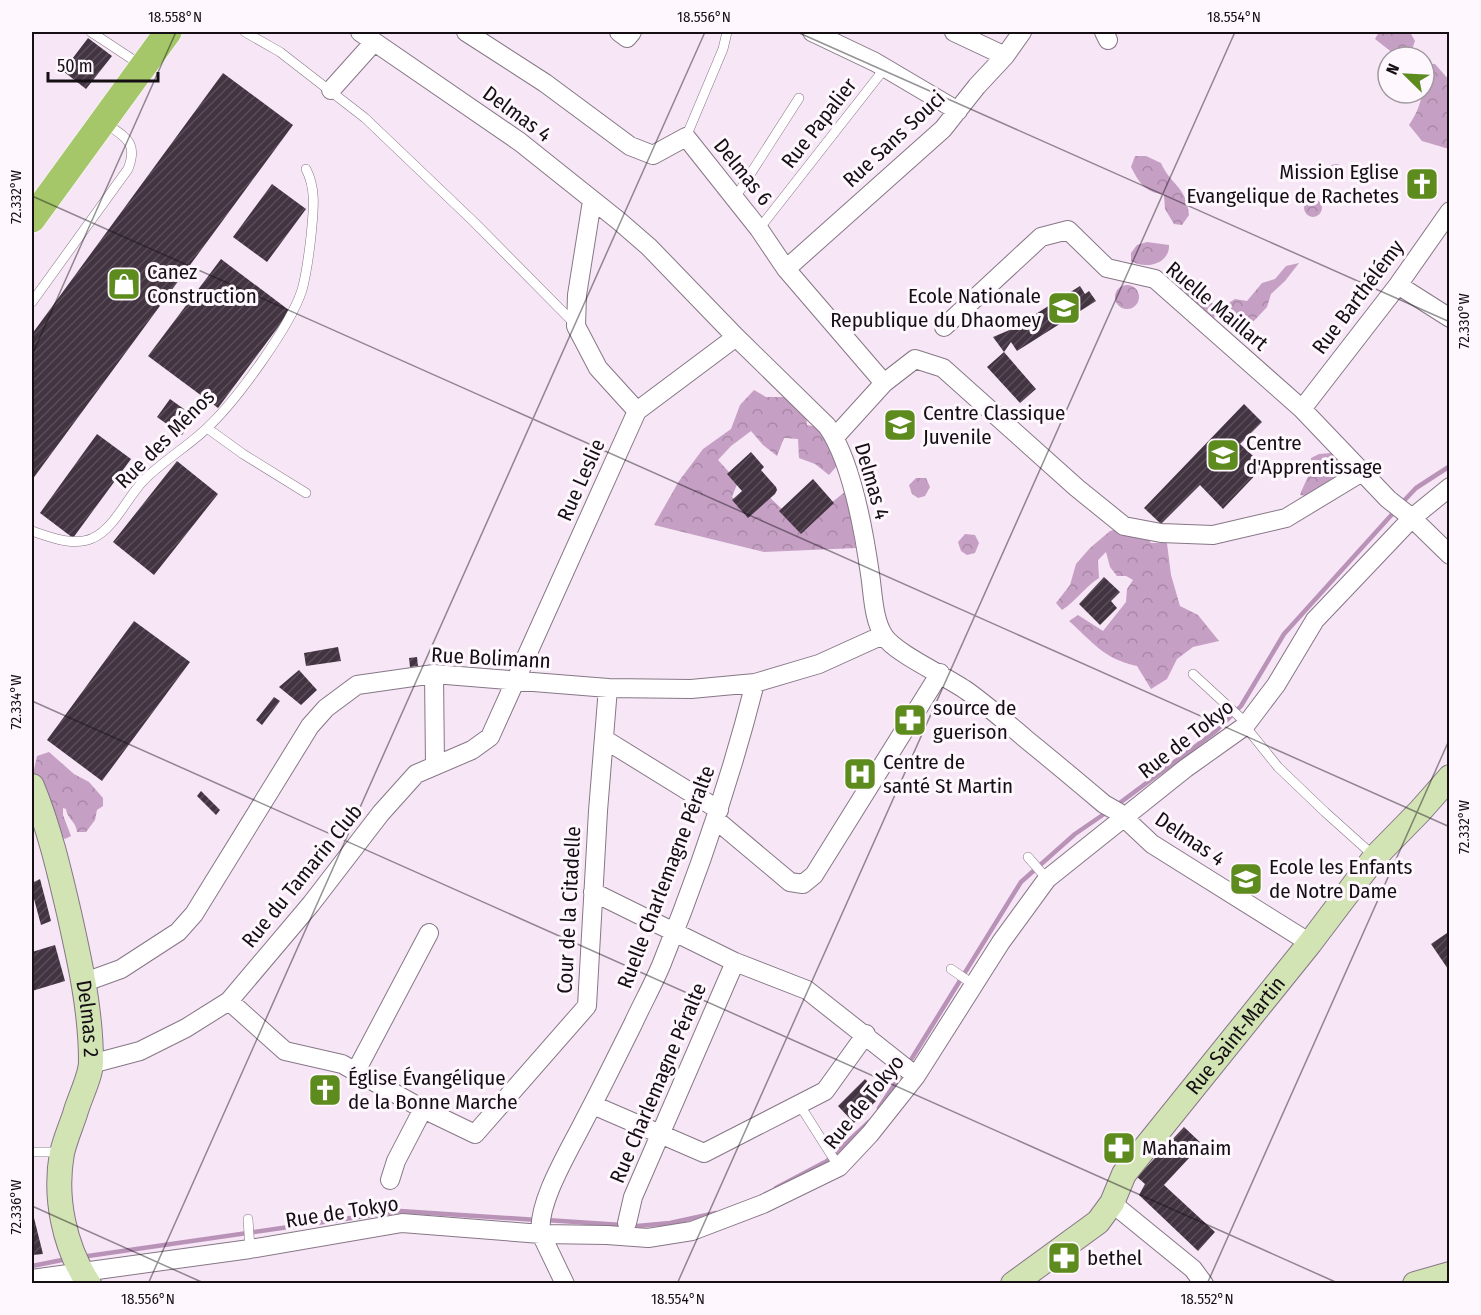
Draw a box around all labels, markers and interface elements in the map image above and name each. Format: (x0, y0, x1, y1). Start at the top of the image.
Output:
text: 18.558°N (148, 8, 202, 26)
text: 18.556°N (677, 8, 731, 26)
text: 18.554°N (1207, 8, 1261, 26)
scale bar (48, 45, 158, 83)
north arrow (1376, 45, 1436, 105)
text: 50 m (57, 55, 93, 77)
text: N (1382, 61, 1403, 77)
street label: Rue Papalier (776, 72, 863, 173)
street label: Delmas 4 (478, 80, 556, 148)
street label: Rue Sans Souci (838, 85, 950, 193)
street label: Delmas 6 (708, 133, 778, 211)
place label: Mission Eglise Evangelique de Rachetes (1186, 159, 1399, 209)
church icon: Mission Eglise Evangelique de Rachetes (1404, 166, 1440, 202)
text: 72.332°W (7, 170, 25, 224)
street label: Rue Barthélémy (1307, 234, 1410, 359)
street label: Ruelle Maillart (1161, 256, 1273, 356)
place label: Canez Construction (147, 259, 257, 309)
shop icon: Canez Construction (106, 266, 142, 302)
place label: Ecole Nationale Republique du Dhaomey (830, 283, 1042, 333)
school or university icon: Ecole Nationale Republique du Dhaomey (1046, 290, 1082, 326)
text: 72.330°W (1455, 293, 1473, 349)
street label: Rue des Ménos (110, 384, 220, 494)
place label: Centre Classique Juvenile (923, 400, 1065, 450)
school or university icon: Centre Classique Juvenile (882, 407, 918, 443)
place label: Centre d'Apprentissage (1246, 430, 1382, 480)
street label: Rue Leslie (551, 435, 611, 525)
school or university icon: Centre d'Apprentissage (1205, 437, 1241, 473)
street label: Delmas 4 (849, 440, 895, 522)
street label: Rue Bolimann (431, 642, 551, 674)
text: 72.334°W (7, 675, 25, 729)
street label: Rue de Tokyo (1133, 694, 1239, 784)
place label: source de guerison (933, 695, 1016, 745)
pharmacy icon: source de guerison (892, 702, 928, 738)
place label: Centre de santé St Martin (883, 749, 1013, 799)
hospital icon: Centre de santé St Martin (842, 756, 878, 792)
street label: Ruelle Charlemagne Péralte (611, 762, 721, 992)
street label: Rue du Tamarin Club (236, 799, 368, 953)
text: 72.332°W (1455, 800, 1473, 854)
street label: Delmas 4 (1150, 806, 1230, 872)
street label: Cour de la Citadelle (552, 826, 586, 994)
place label: Ecole les Enfants de Notre Dame (1269, 854, 1412, 904)
school or university icon: Ecole les Enfants de Notre Dame (1228, 861, 1264, 897)
street label: Rue Saint-Martin (1180, 971, 1291, 1100)
street label: Delmas 2 (70, 978, 104, 1058)
street label: Rue Charlemagne Péralte (604, 979, 712, 1187)
street label: Rue de Tokyo (818, 1050, 910, 1154)
place label: Église Évangélique de la Bonne Marche (348, 1065, 518, 1115)
church icon: Église Évangélique de la Bonne Marche (307, 1072, 343, 1108)
pharmacy icon: Mahanaim (1101, 1130, 1137, 1166)
place label: Mahanaim (1142, 1135, 1231, 1161)
text: 72.336°W (7, 1180, 25, 1234)
street label: Rue de Tokyo (284, 1190, 400, 1234)
pharmacy icon: bethel (1046, 1240, 1082, 1276)
place label: bethel (1087, 1245, 1143, 1271)
text: 18.556°N (121, 1290, 175, 1308)
text: 18.554°N (651, 1290, 705, 1308)
text: 18.552°N (1181, 1290, 1233, 1308)

